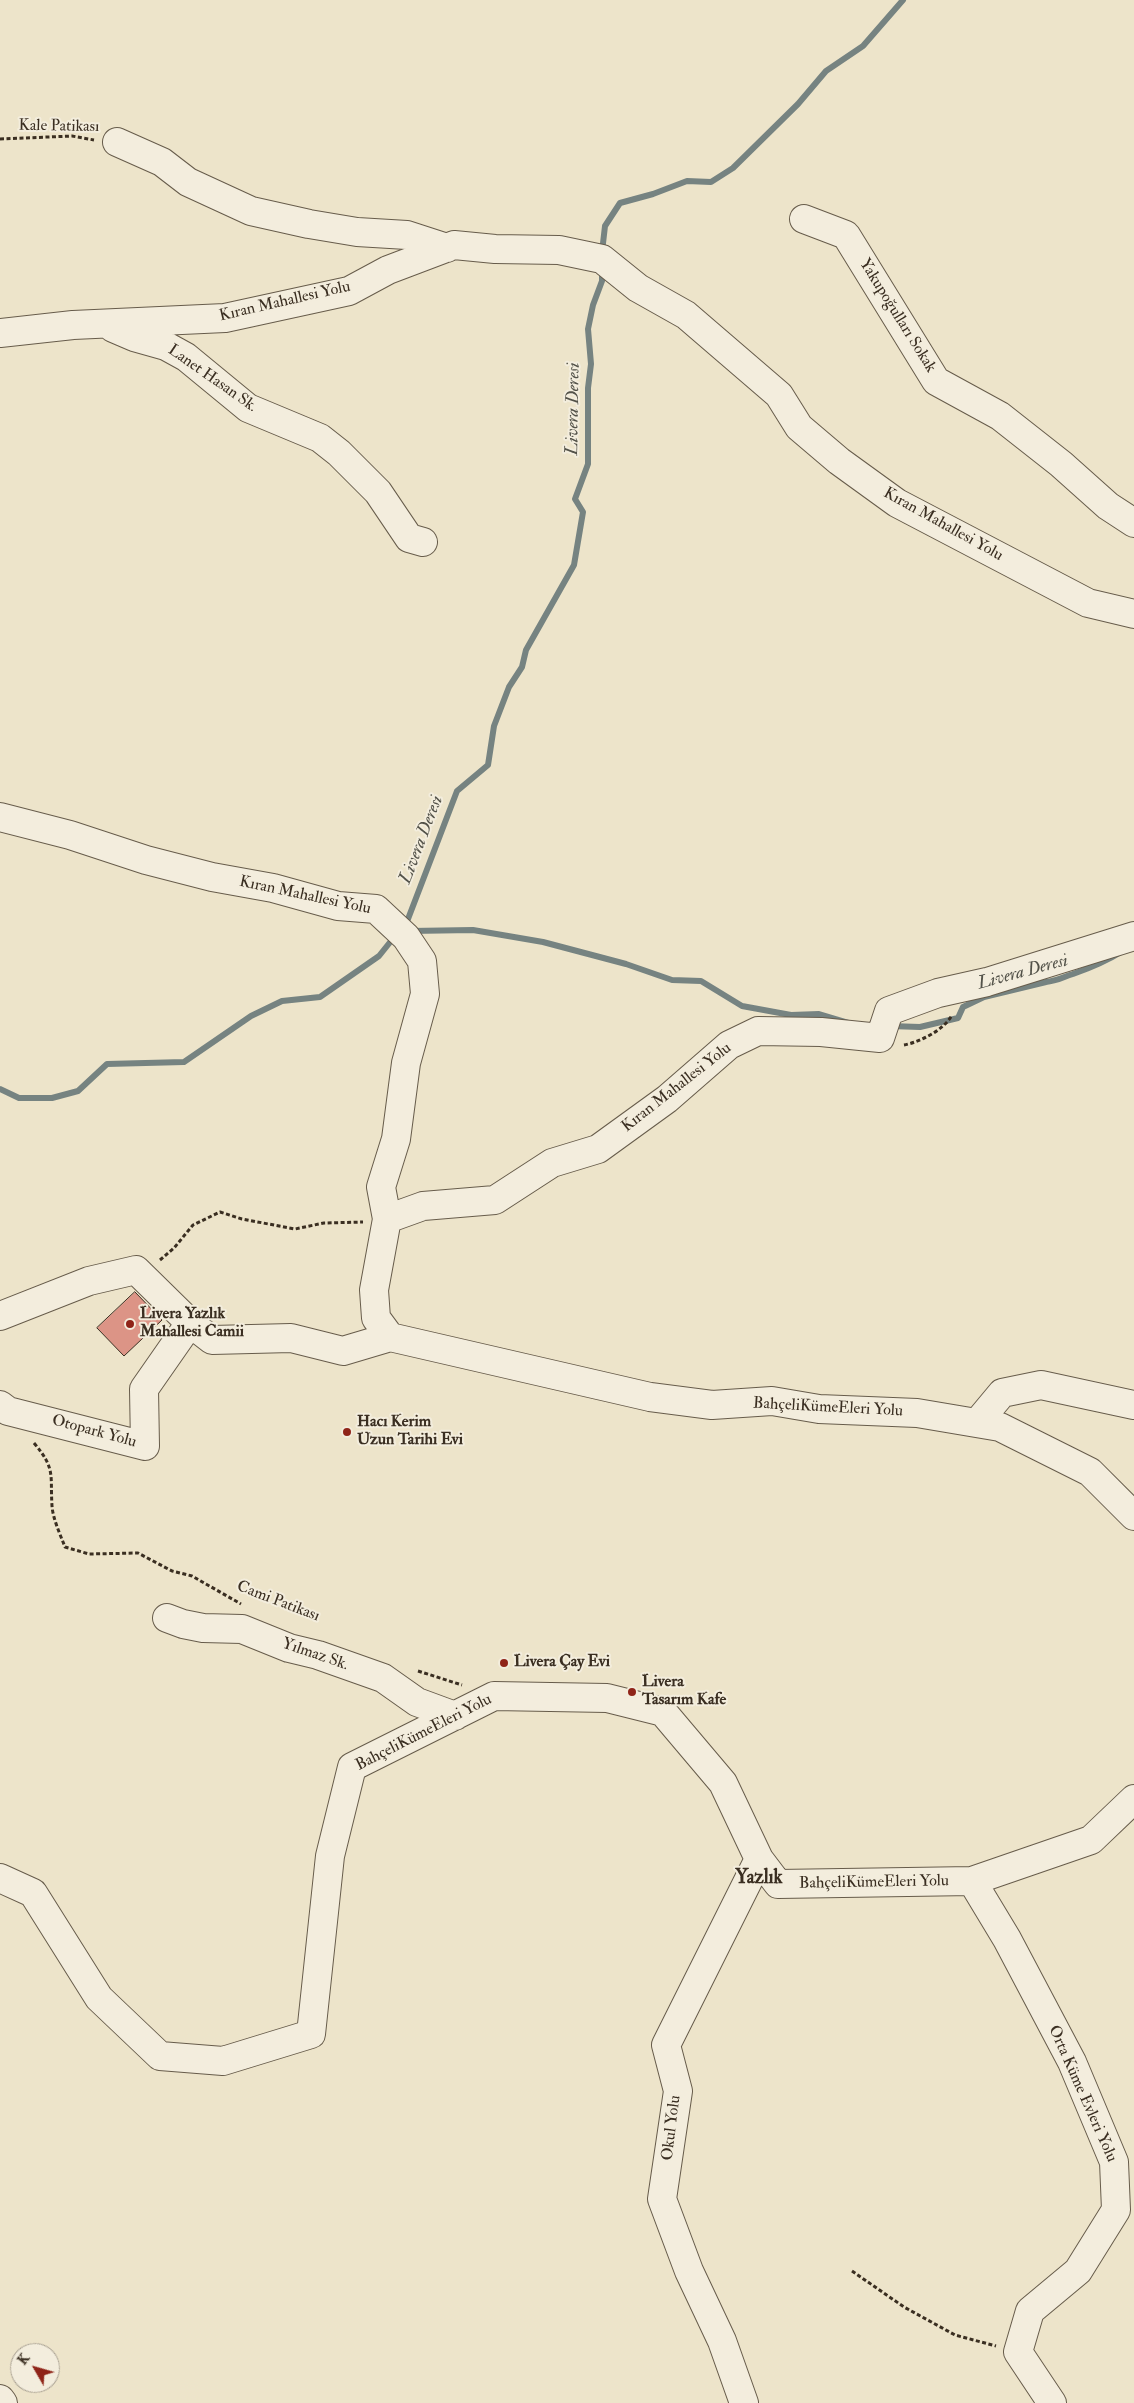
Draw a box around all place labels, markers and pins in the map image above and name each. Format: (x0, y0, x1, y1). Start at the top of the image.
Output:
place label: Livera Yazlık Mahallesi Camii (140, 1305, 244, 1343)
marker: Livera Yazlık Mahallesi Camii (124, 1318, 136, 1330)
place label: Hacı Kerim Uzun Tarihi Evi (357, 1413, 463, 1451)
marker: Hacı Kerim Uzun Tarihi Evi (341, 1426, 353, 1438)
place label: Livera Çay Evi (514, 1653, 610, 1673)
marker: Livera Çay Evi (498, 1657, 510, 1669)
place label: Livera Tasarım Kafe (642, 1673, 726, 1711)
marker: Livera Tasarım Kafe (626, 1686, 638, 1698)

